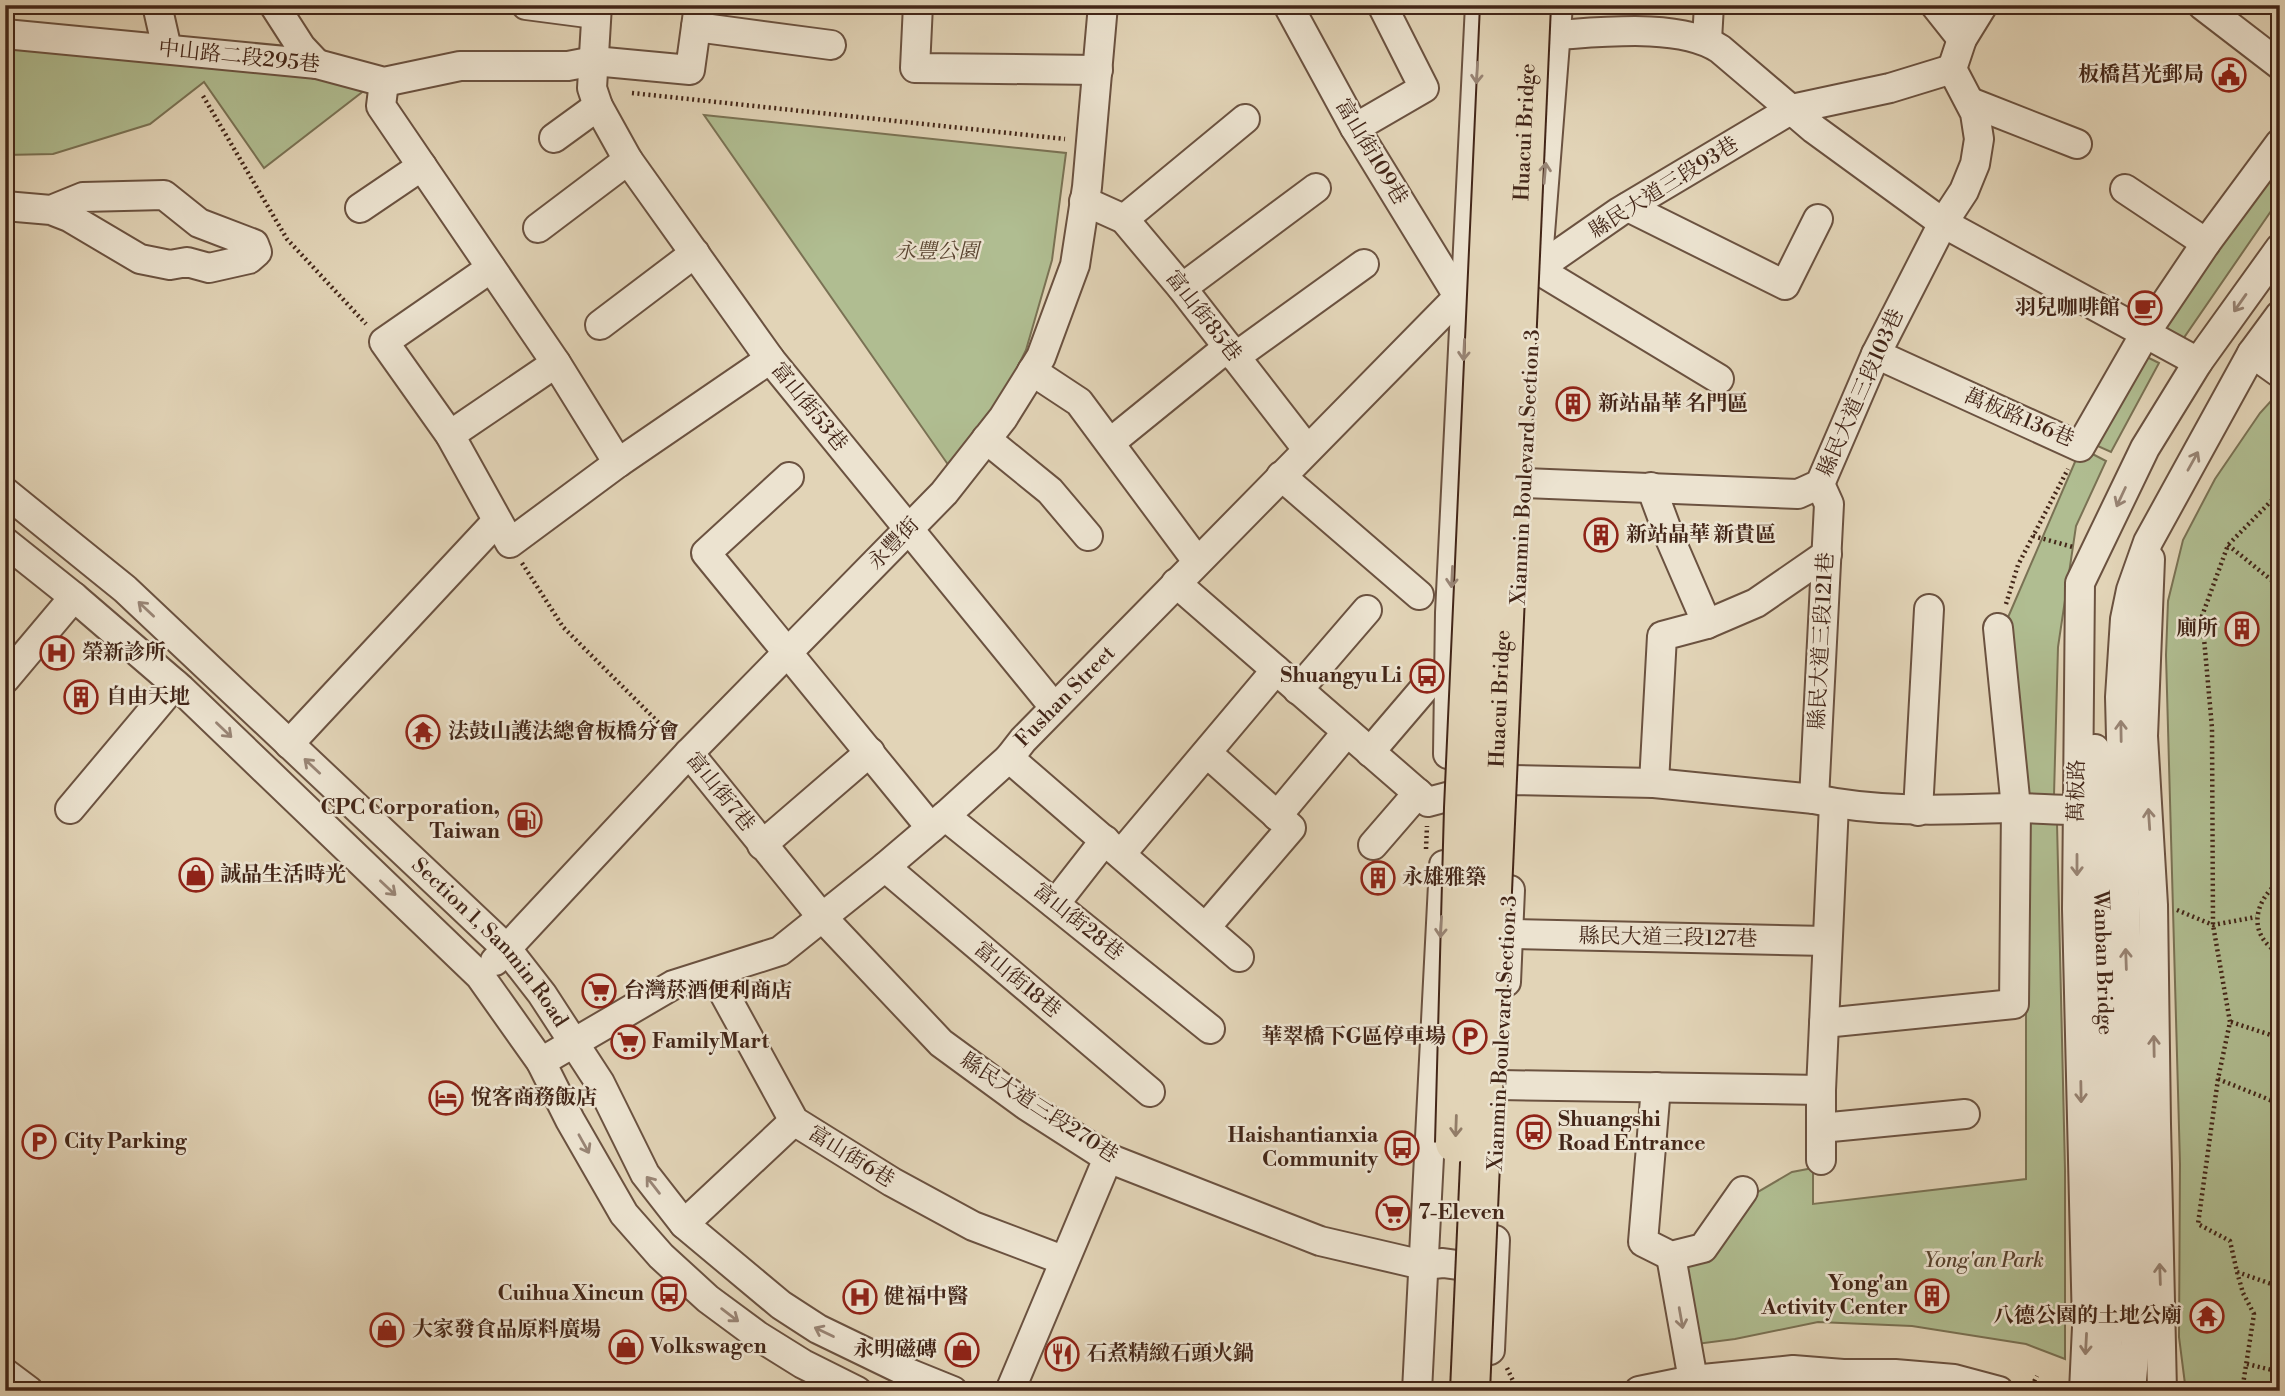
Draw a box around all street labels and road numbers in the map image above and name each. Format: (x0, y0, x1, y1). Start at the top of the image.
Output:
street label: 中山路二段295巷 (157, 36, 321, 78)
street label: Huacui Bridge (1509, 63, 1541, 202)
street label: 富山街109巷 (1329, 94, 1413, 210)
street label: 縣民大道三段93巷 (1584, 132, 1744, 244)
street label: 富山街85巷 (1159, 265, 1247, 367)
street label: 縣民大道三段103巷 (1812, 305, 1910, 481)
street label: Xianmin Boulevard Section 3 (1506, 329, 1546, 606)
street label: 富山街53巷 (765, 357, 853, 457)
street label: 萬板路136巷 (1960, 383, 2078, 453)
street label: 永豐街 (863, 512, 925, 576)
street label: 縣民大道三段121巷 (1804, 552, 1840, 730)
street label: Huacui Bridge (1484, 629, 1516, 768)
street label: Fushan Street (1010, 640, 1121, 753)
street label: 富山街7巷 (680, 747, 760, 837)
street label: 萬板路 (2063, 759, 2091, 823)
street label: Section 1, Sanmin Road (406, 853, 573, 1032)
street label: 富山街28巷 (1028, 878, 1128, 966)
street label: Wanban Bridge (2087, 889, 2118, 1036)
street label: Xianmin Boulevard Section 3 (1483, 895, 1523, 1172)
street label: 縣民大道三段127巷 (1578, 923, 1758, 953)
street label: 富山街18巷 (968, 936, 1066, 1024)
street label: 縣民大道三段270巷 (955, 1047, 1123, 1169)
street label: 富山街6巷 (803, 1120, 899, 1194)

